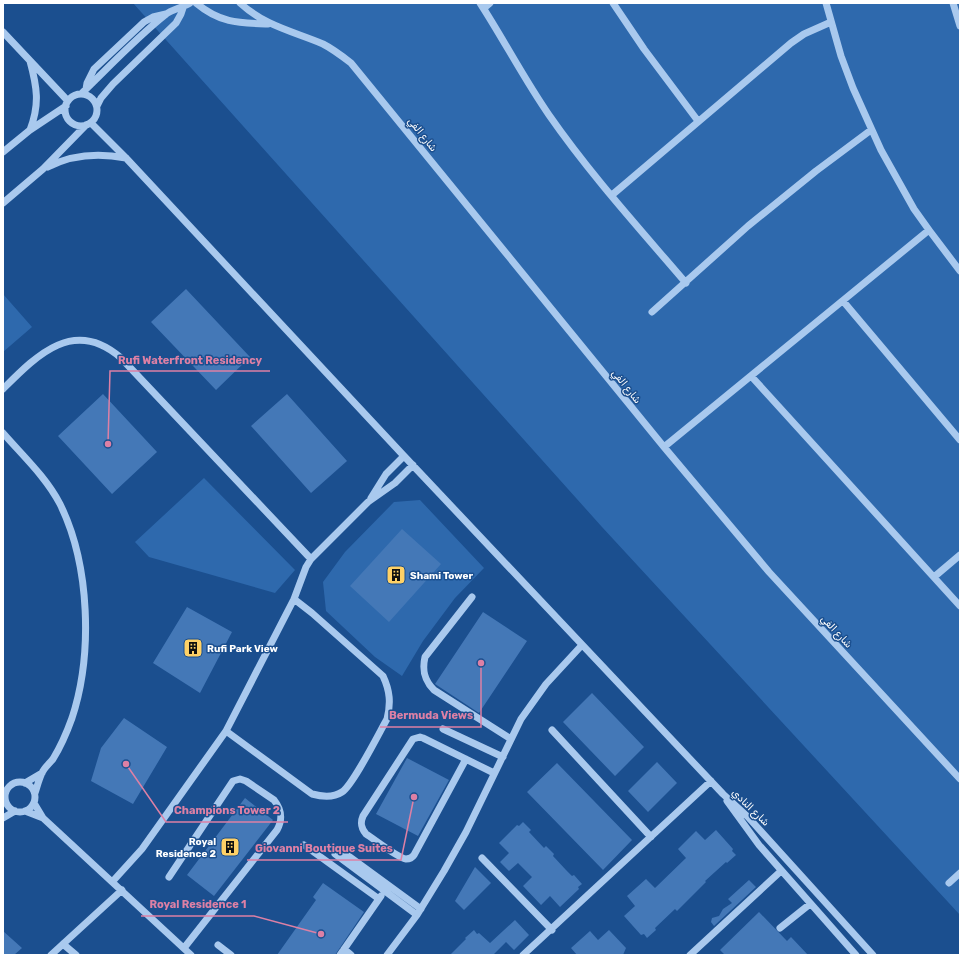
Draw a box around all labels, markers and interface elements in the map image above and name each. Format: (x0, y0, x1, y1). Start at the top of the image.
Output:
street label: شارع الفي (403, 115, 440, 155)
callout: Rufi Waterfront Residency (110, 348, 270, 371)
text: Rufi Waterfront Residency (118, 354, 262, 367)
street label: شارع الفي (607, 367, 644, 407)
building icon: Shami Tower (385, 564, 407, 586)
place label: Shami Tower (410, 570, 473, 582)
street label: شارع الفي (817, 613, 854, 652)
building icon: Rufi Park View (182, 637, 204, 659)
place label: Rufi Park View (207, 643, 278, 655)
callout: Bermuda Views (380, 704, 481, 727)
text: Bermuda Views (389, 709, 473, 722)
street label: شارع النادي (728, 787, 772, 829)
callout: Champions Tower 2 (166, 799, 288, 822)
text: Champions Tower 2 (174, 804, 280, 817)
place label: Royal Residence 2 (156, 836, 216, 860)
building icon: Royal Residence 2 (219, 836, 241, 858)
callout: Giovanni Boutique Suites (247, 837, 401, 860)
text: Giovanni Boutique Suites (255, 842, 393, 855)
callout: Royal Residence 1 (141, 893, 254, 916)
text: Royal Residence 1 (150, 898, 246, 911)

